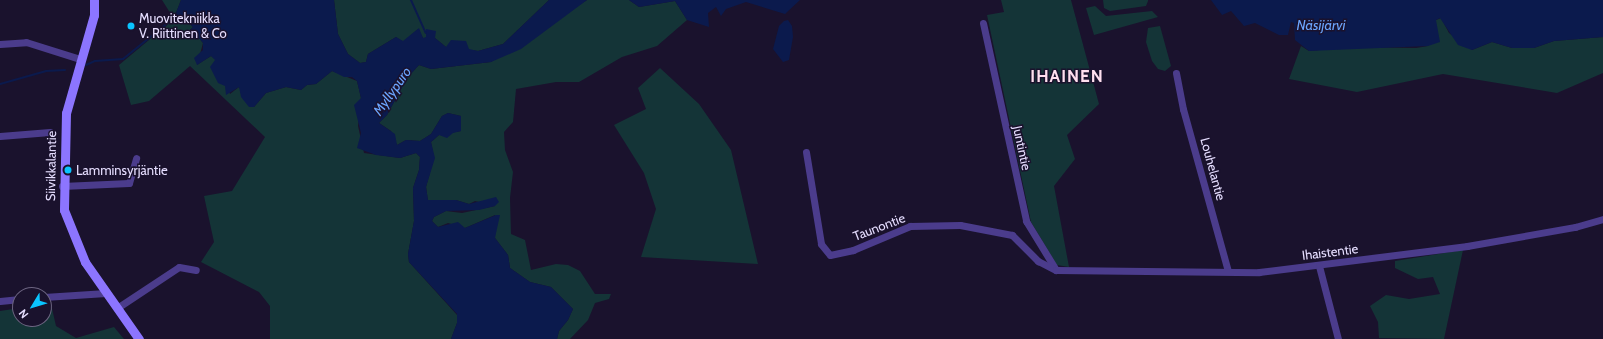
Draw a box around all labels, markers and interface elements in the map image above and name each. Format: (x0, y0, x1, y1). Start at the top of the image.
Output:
place label: Muovitekniikka V. Riittinen & Co (139, 11, 227, 42)
water label: Näsijärvi (1296, 17, 1346, 33)
marker: Muovitekniikka V. Riittinen & Co (126, 21, 136, 31)
water label: Myllypuro (369, 64, 415, 118)
district label: IHAINEN (1030, 67, 1104, 87)
street label: Juntintie (1010, 124, 1034, 172)
street label: Siivikkalantie (43, 131, 59, 201)
street label: Louhelantie (1197, 136, 1229, 202)
place label: Lamminsyrjäntie (76, 162, 168, 178)
marker: Lamminsyrjäntie (63, 165, 73, 175)
street label: Taunontie (851, 210, 907, 244)
street label: Ihaistentie (1301, 241, 1359, 263)
north arrow (12, 287, 52, 327)
text: N (15, 306, 31, 321)

